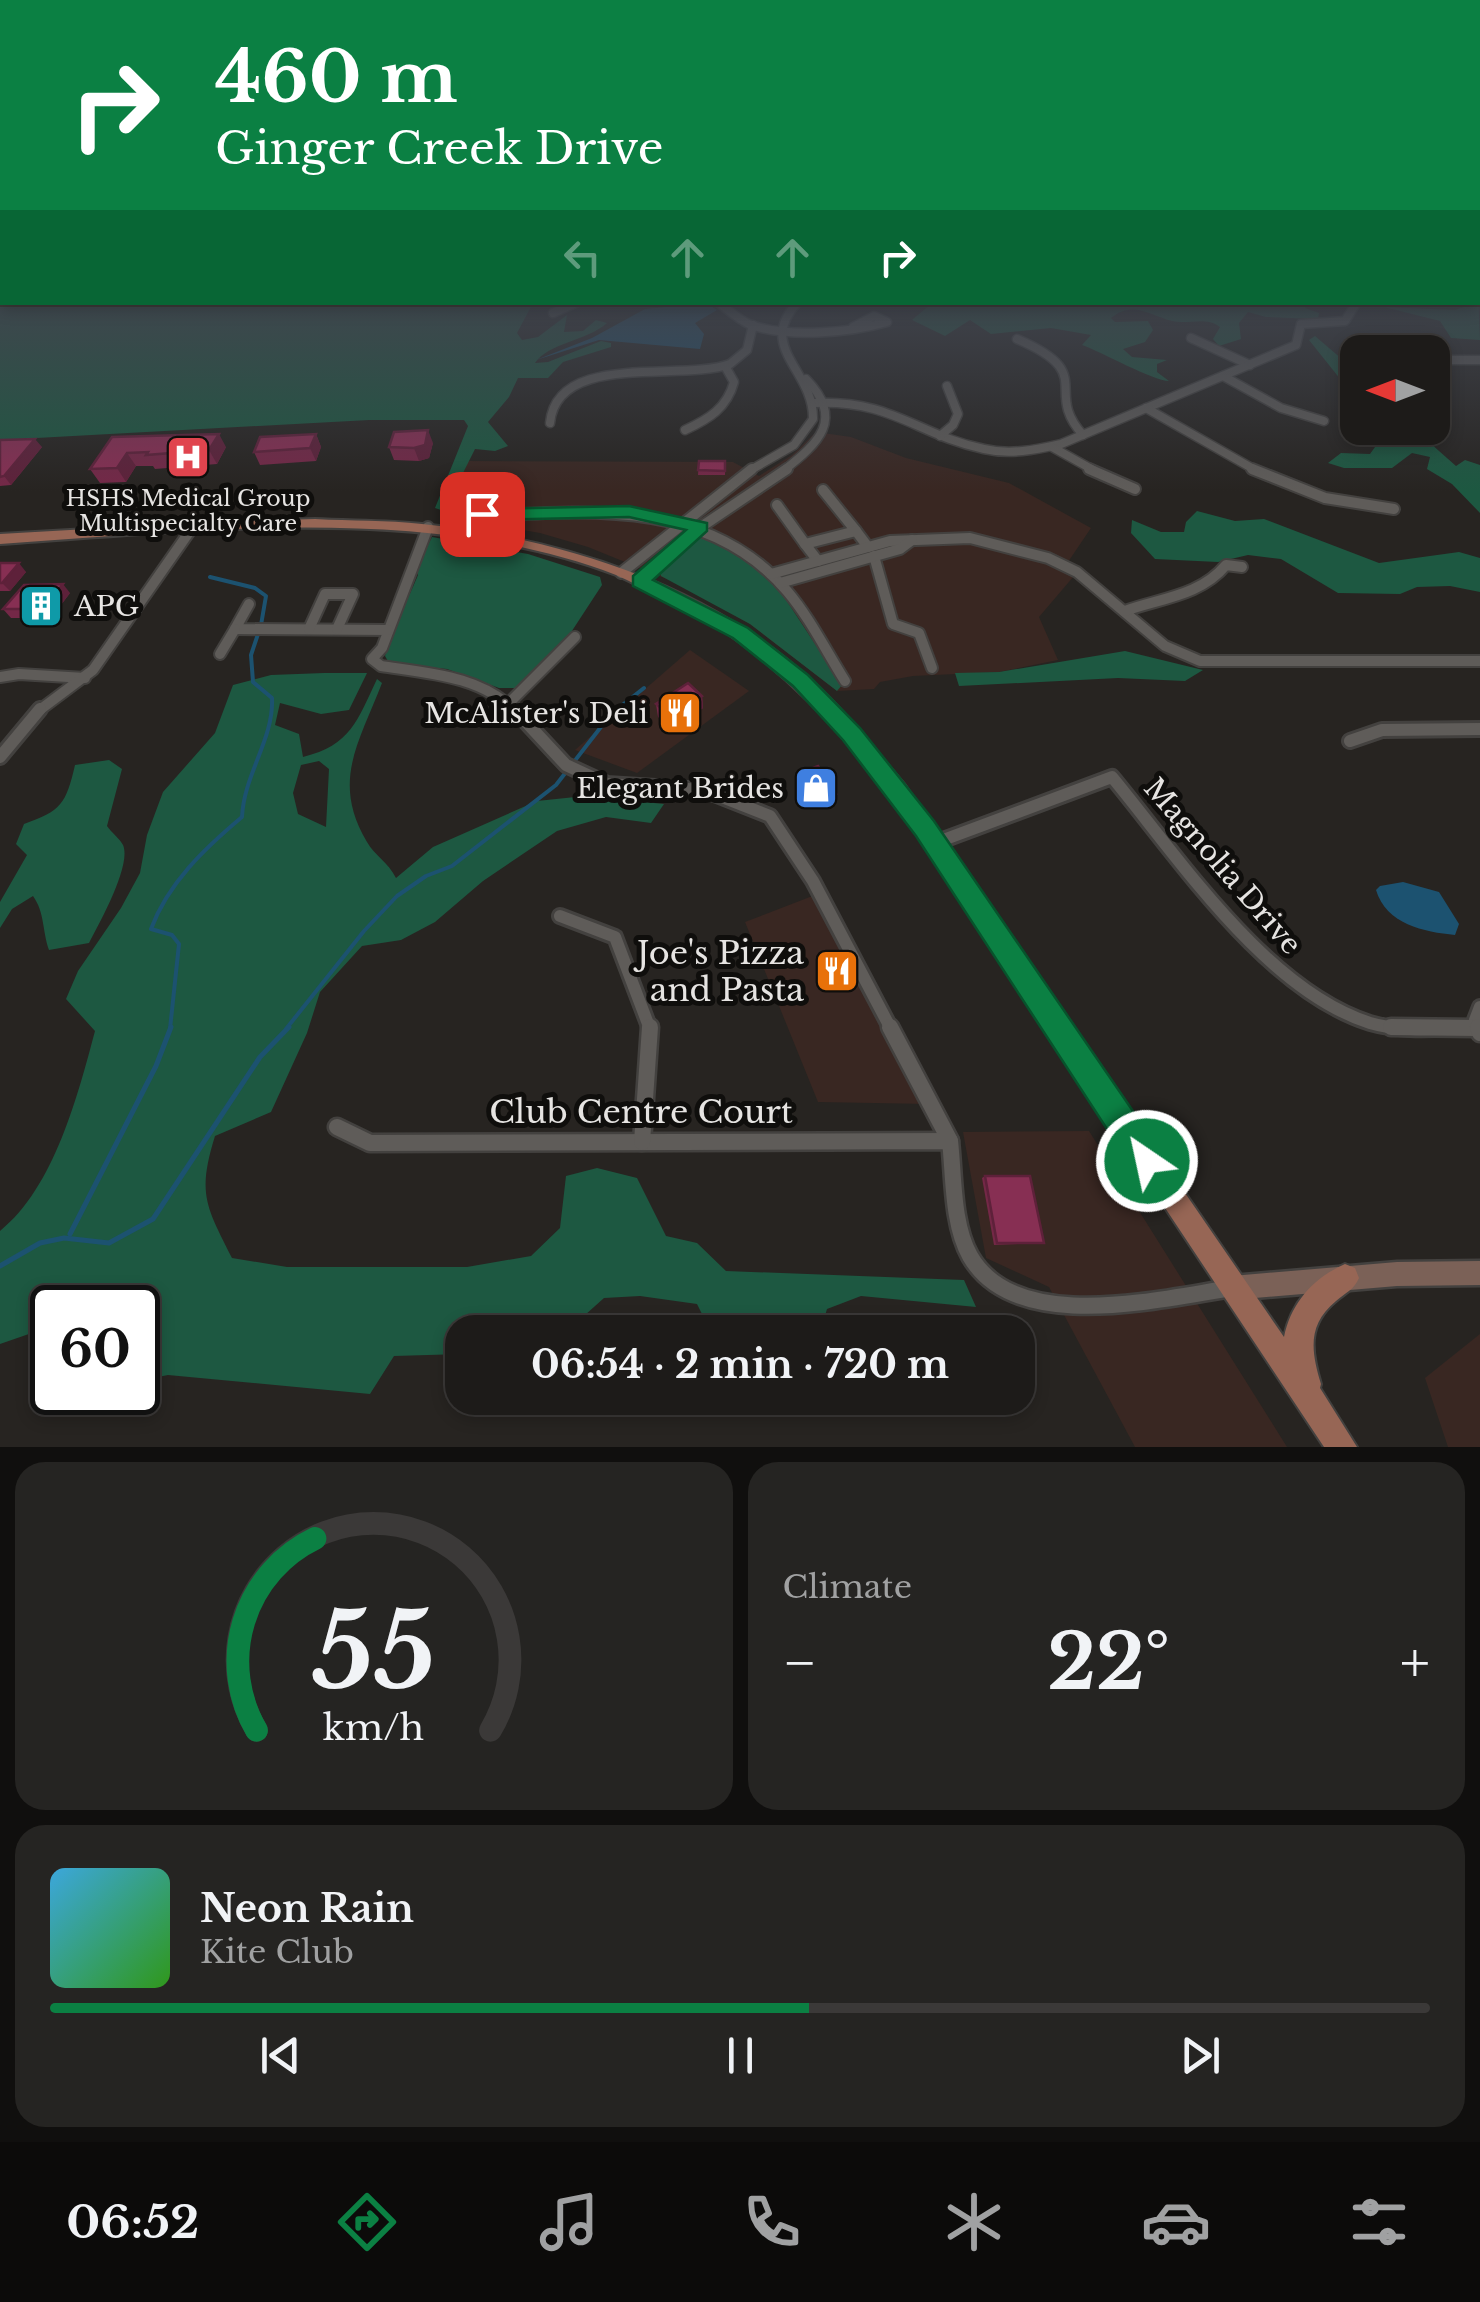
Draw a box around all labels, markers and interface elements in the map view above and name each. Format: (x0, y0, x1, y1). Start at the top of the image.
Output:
text: 460 m (215, 34, 458, 121)
icon: right (50, 40, 180, 170)
text: Ginger Creek Drive (215, 120, 663, 176)
icon: left (555, 230, 610, 285)
icon: ahead (660, 230, 715, 285)
icon: ahead (765, 230, 820, 285)
icon: right (870, 230, 925, 285)
north arrow (1340, 335, 1450, 445)
map controls (1340, 335, 1450, 445)
hospital icon: HSHS Medical Group Multispecialty Care (165, 434, 211, 480)
pin (440, 472, 525, 557)
place label: HSHS Medical Group Multispecialty Care (66, 485, 310, 537)
icon: arrive (455, 487, 510, 542)
building icon: APG (18, 583, 64, 629)
place label: APG (73, 589, 139, 624)
restaurant icon: McAlister's Deli (657, 690, 703, 736)
place label: McAlister's Deli (424, 696, 648, 731)
shop icon: Elegant Brides (793, 765, 839, 811)
place label: Elegant Brides (576, 771, 784, 806)
street label: Magnolia Drive (1136, 771, 1309, 962)
place label: Joe's Pizza and Pasta (633, 933, 804, 1010)
restaurant icon: Joe's Pizza and Pasta (814, 948, 860, 994)
street label: Club Centre Court (489, 1092, 793, 1132)
position arrow (1095, 1109, 1199, 1213)
speed limit sign: 60 (30, 1285, 160, 1415)
text: 06:54 · 2 min · 720 m (531, 1341, 949, 1388)
text: Climate (783, 1567, 912, 1607)
text: 55 (312, 1587, 436, 1716)
text: 22° (1047, 1616, 1170, 1709)
text: − (783, 1629, 817, 1697)
text: + (1400, 1629, 1430, 1697)
text: km/h (323, 1705, 424, 1750)
text: Neon Rain (200, 1885, 414, 1932)
text: Kite Club (200, 1932, 354, 1972)
icon: previous (253, 2028, 308, 2083)
icon: pause (713, 2028, 768, 2083)
icon: next (1173, 2028, 1228, 2083)
icon: directions (332, 2187, 402, 2257)
icon: music (534, 2187, 604, 2257)
icon: phone (737, 2187, 807, 2257)
icon: climate (939, 2187, 1009, 2257)
icon: car (1141, 2187, 1211, 2257)
icon: filters (1344, 2187, 1414, 2257)
text: 06:52 (66, 2194, 199, 2250)

